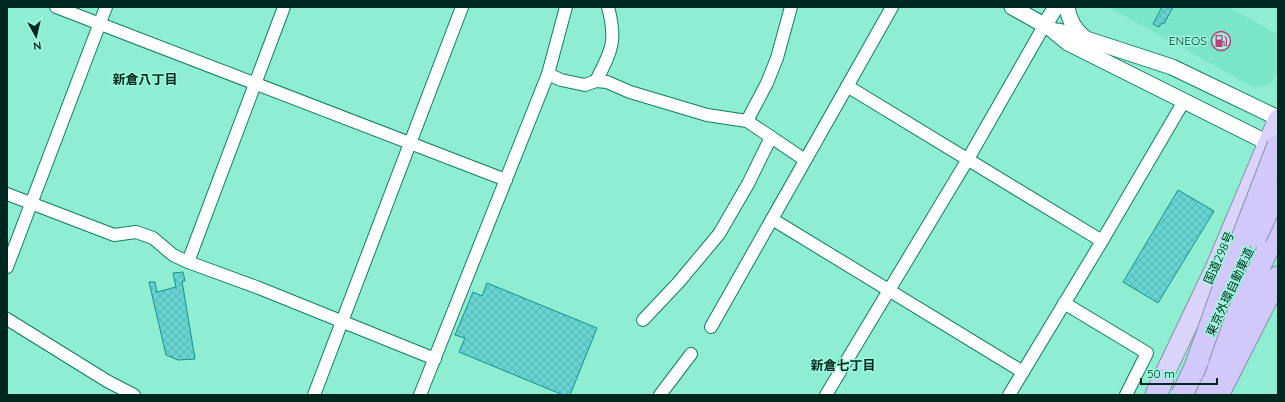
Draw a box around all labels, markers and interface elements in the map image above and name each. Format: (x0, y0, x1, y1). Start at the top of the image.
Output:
north arrow (16, 16, 56, 56)
fuel station icon: ENEOS (1210, 30, 1232, 52)
place label: ENEOS (1169, 33, 1207, 48)
text: N (32, 38, 42, 53)
district label: 新倉八丁目 (112, 71, 178, 87)
street label: 国道298号 (1200, 229, 1237, 286)
street label: 東京外環自動車道 (1202, 245, 1257, 338)
district label: 新倉七丁目 (810, 357, 876, 373)
scale bar (1141, 360, 1217, 386)
text: 50 m (1147, 366, 1175, 381)

